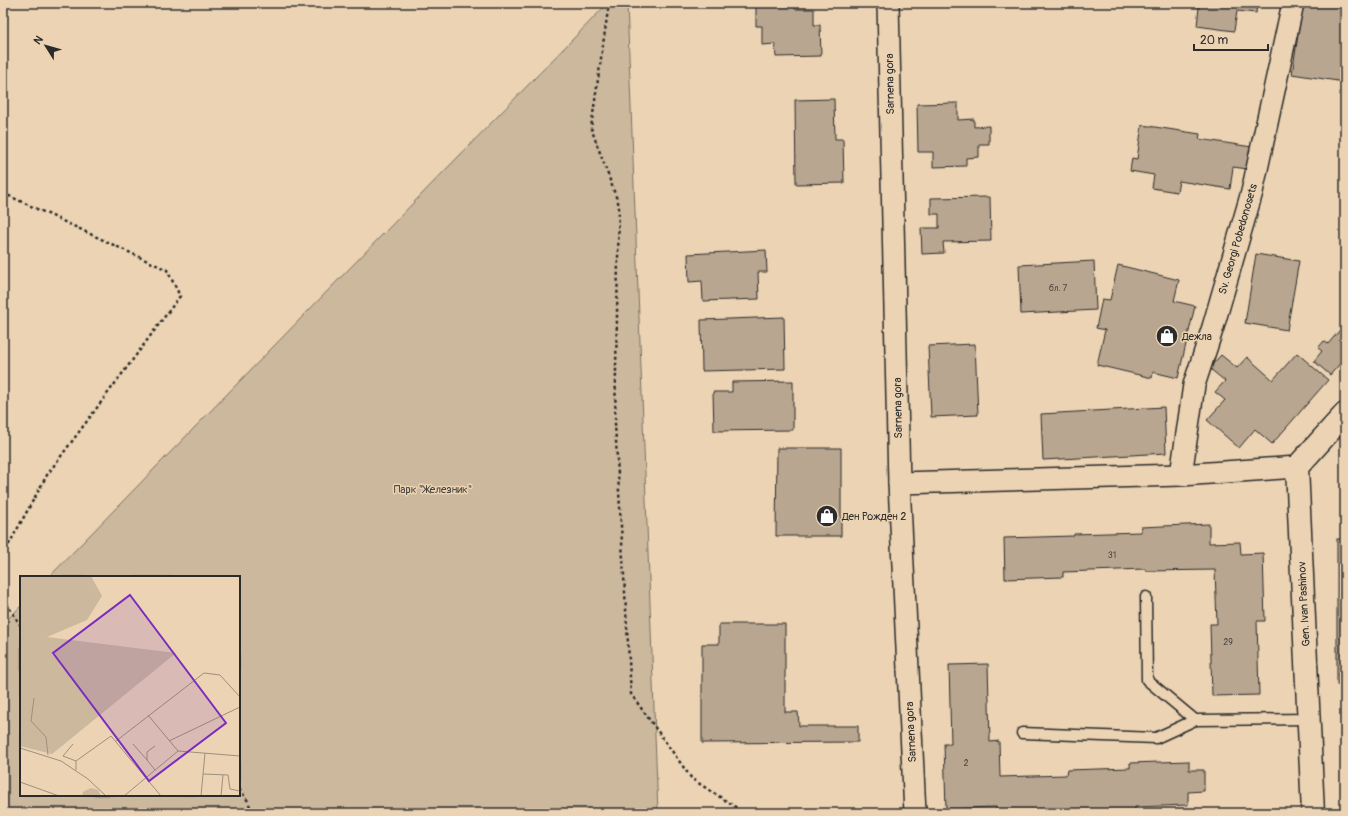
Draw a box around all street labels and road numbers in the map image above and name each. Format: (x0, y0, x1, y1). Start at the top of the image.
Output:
street label: Sarnena gora (883, 53, 897, 115)
street label: Sv. Georgi Pobedonosets (1216, 182, 1260, 296)
street label: Sarnena gora (891, 377, 905, 439)
street label: Gen. Ivan Pashinov (1295, 561, 1313, 647)
street label: Sarnena gora (903, 701, 919, 763)

